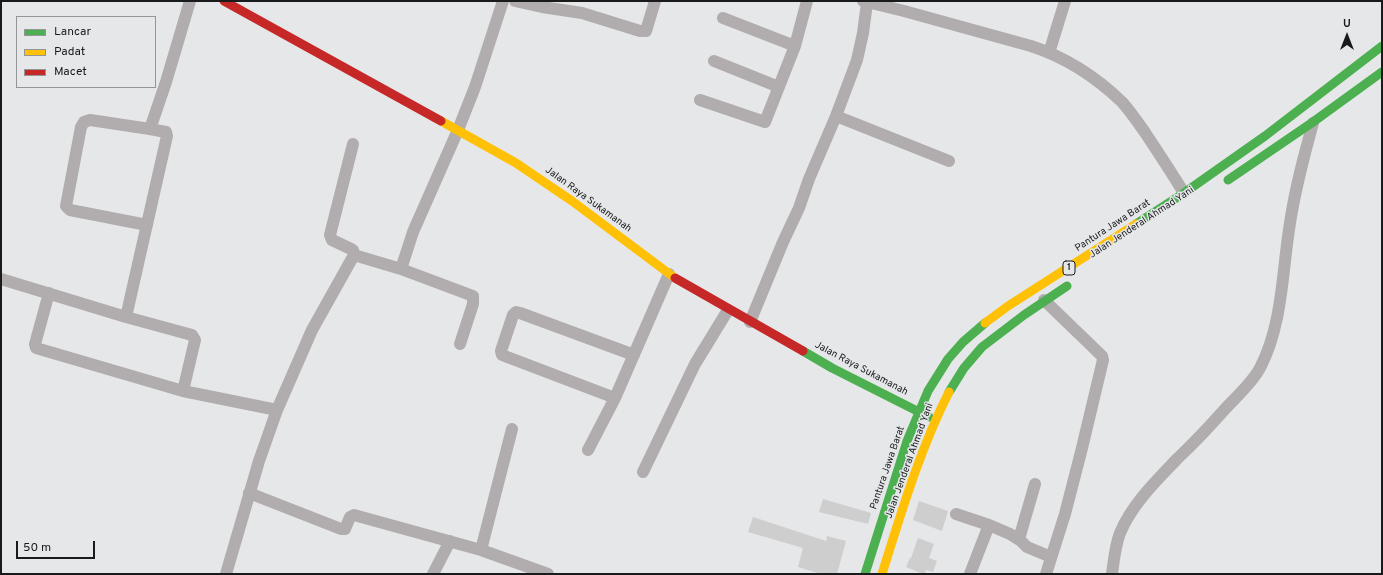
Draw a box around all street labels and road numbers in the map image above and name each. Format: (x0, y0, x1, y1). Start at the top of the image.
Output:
street label: Jalan Raya Sukamanah (543, 165, 633, 235)
street label: Jalan Jenderal Ahmad Yani (1088, 185, 1196, 261)
street label: Pantura Jawa Barat (1073, 197, 1153, 255)
road number: 1 (1063, 261, 1075, 275)
street label: Jalan Raya Sukamanah (812, 339, 910, 399)
street label: Jalan Jenderal Ahmad Yani (883, 402, 937, 520)
street label: Pantura Jawa Barat (868, 425, 908, 511)

